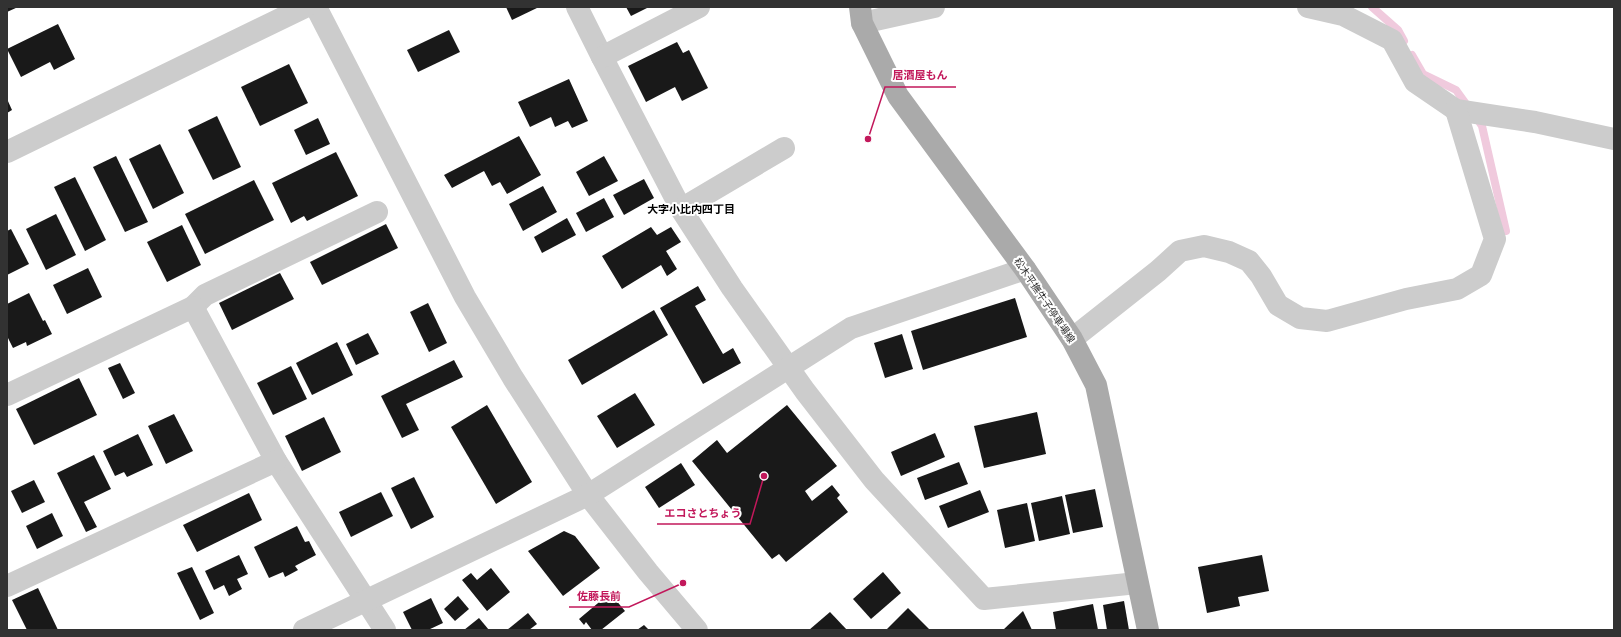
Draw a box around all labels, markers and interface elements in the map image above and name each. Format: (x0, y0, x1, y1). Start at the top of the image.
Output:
callout: 居酒屋もん (885, 64, 956, 87)
text: 居酒屋もん (893, 67, 948, 83)
district label: 大字小比内四丁目 (647, 201, 735, 217)
street label: 松木平撫牛子停車場線 (1010, 255, 1079, 346)
callout: エコさとちょう (657, 501, 750, 524)
text: エコさとちょう (665, 505, 742, 521)
callout: 佐藤長前 (569, 584, 629, 607)
text: 佐藤長前 (577, 588, 621, 604)

